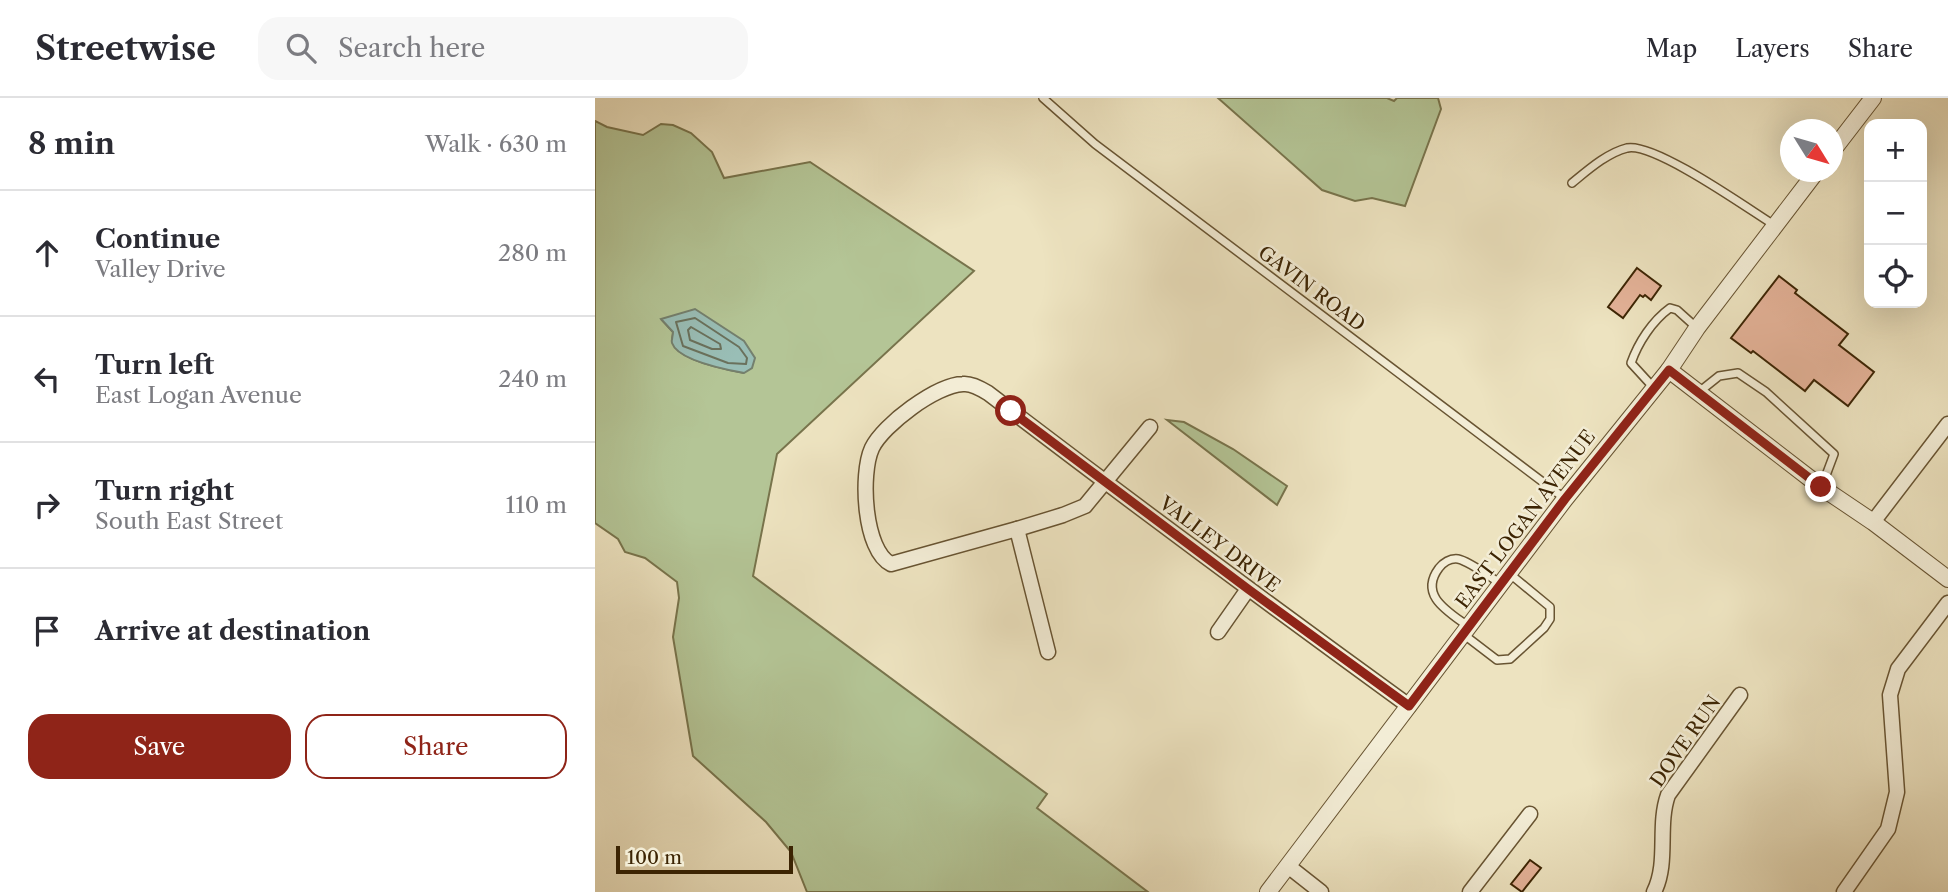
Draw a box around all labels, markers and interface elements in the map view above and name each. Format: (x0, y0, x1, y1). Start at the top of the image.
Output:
search box (258, 17, 748, 80)
text: Streetwise (35, 28, 216, 69)
icon: search (282, 29, 320, 67)
text: Search here (338, 32, 485, 64)
text: Map (1646, 34, 1697, 63)
text: Layers (1735, 34, 1810, 63)
text: Share (1848, 34, 1913, 63)
north arrow (1780, 119, 1843, 182)
map controls (1864, 119, 1927, 308)
button: + (1864, 119, 1927, 182)
text: 8 min (28, 125, 115, 162)
text: Walk · 630 m (425, 130, 567, 158)
button: − (1864, 182, 1927, 245)
text: Continue (95, 223, 220, 255)
icon: ahead (28, 234, 66, 272)
text: 280 m (498, 239, 567, 267)
street label: GAVIN ROAD (1254, 241, 1370, 336)
button: locate (1864, 245, 1927, 308)
text: Valley Drive (95, 255, 226, 283)
text: Turn left (95, 349, 214, 381)
icon: left (28, 360, 66, 398)
text: 240 m (498, 365, 567, 393)
text: East Logan Avenue (95, 381, 302, 409)
route start (995, 395, 1026, 426)
street label: EAST LOGAN AVENUE (1451, 426, 1600, 613)
route end (1805, 471, 1836, 502)
text: Turn right (95, 475, 234, 507)
icon: right (28, 486, 66, 524)
text: 110 m (506, 491, 567, 519)
street label: VALLEY DRIVE (1154, 491, 1285, 597)
text: South East Street (95, 507, 283, 535)
icon: arrive (28, 612, 66, 650)
text: Arrive at destination (95, 615, 370, 647)
street label: DOVE RUN (1645, 691, 1725, 791)
button: Save (28, 714, 291, 779)
button: Share (305, 714, 567, 779)
scale bar (616, 843, 793, 875)
text: 100 m (627, 846, 682, 869)

